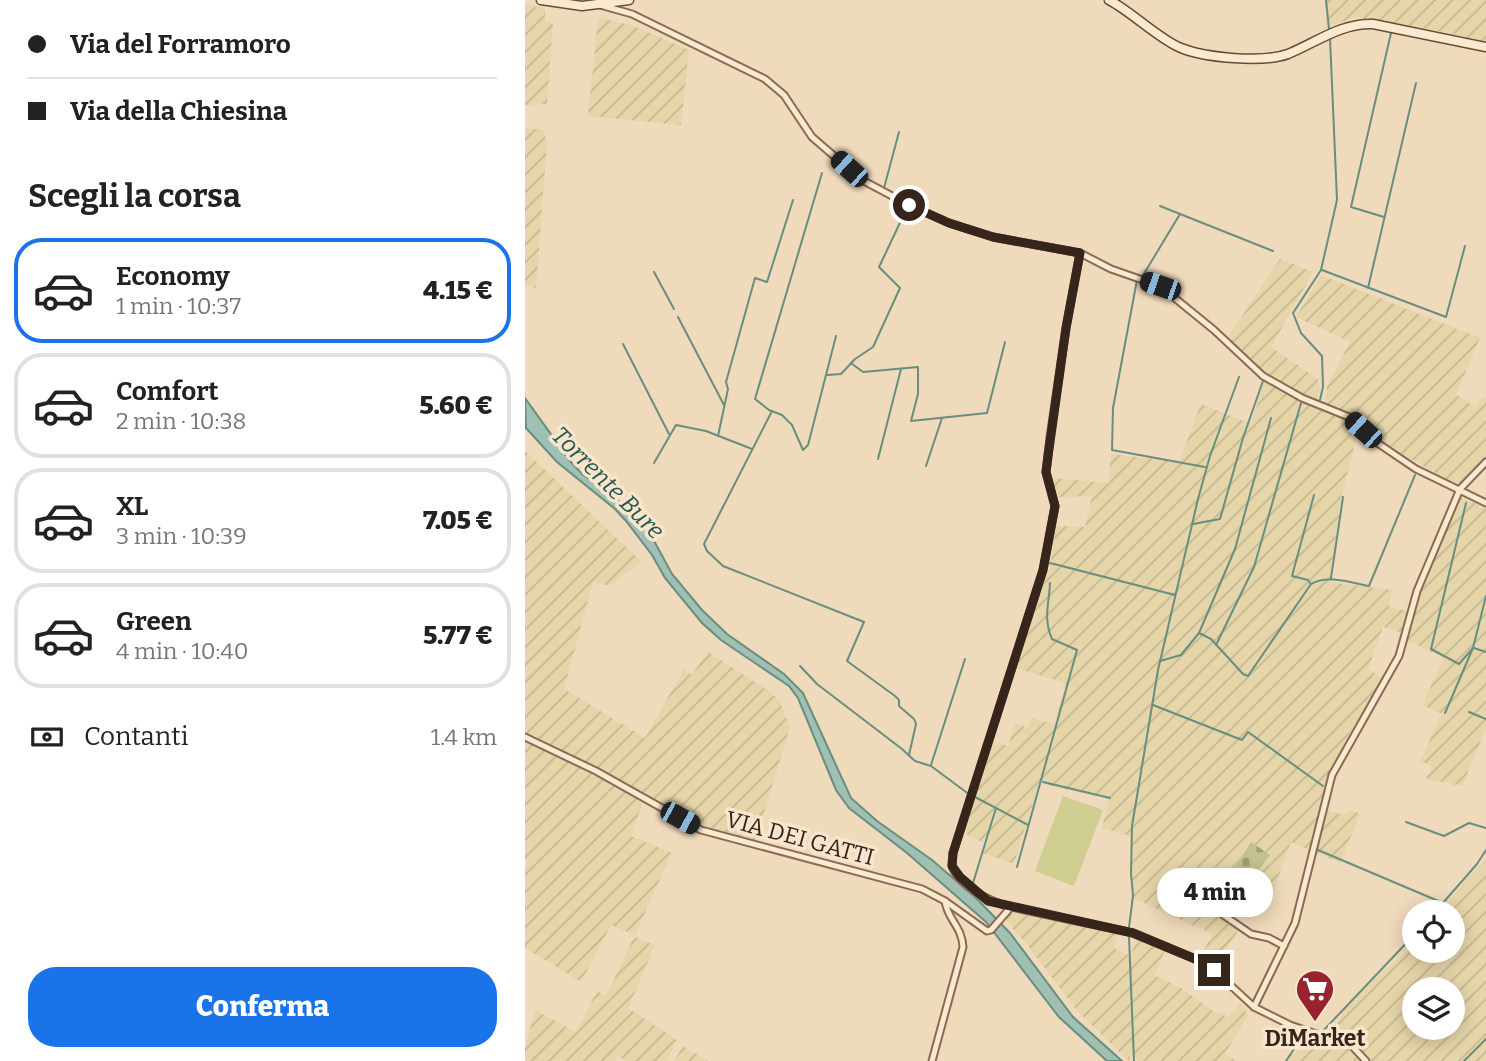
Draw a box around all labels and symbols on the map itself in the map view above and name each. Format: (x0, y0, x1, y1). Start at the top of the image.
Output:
car (827, 147, 872, 191)
route start (893, 189, 925, 221)
car (1137, 269, 1184, 303)
car (1341, 408, 1386, 452)
water label: Torrente Bure (546, 421, 670, 545)
car (657, 799, 704, 837)
street label: VIA DEI GATTI (723, 805, 877, 871)
callout: 4 min (1156, 869, 1272, 918)
route end (1198, 954, 1230, 986)
supermarket icon: DiMarket (1294, 968, 1336, 1023)
place label: DiMarket (1264, 1024, 1366, 1052)

